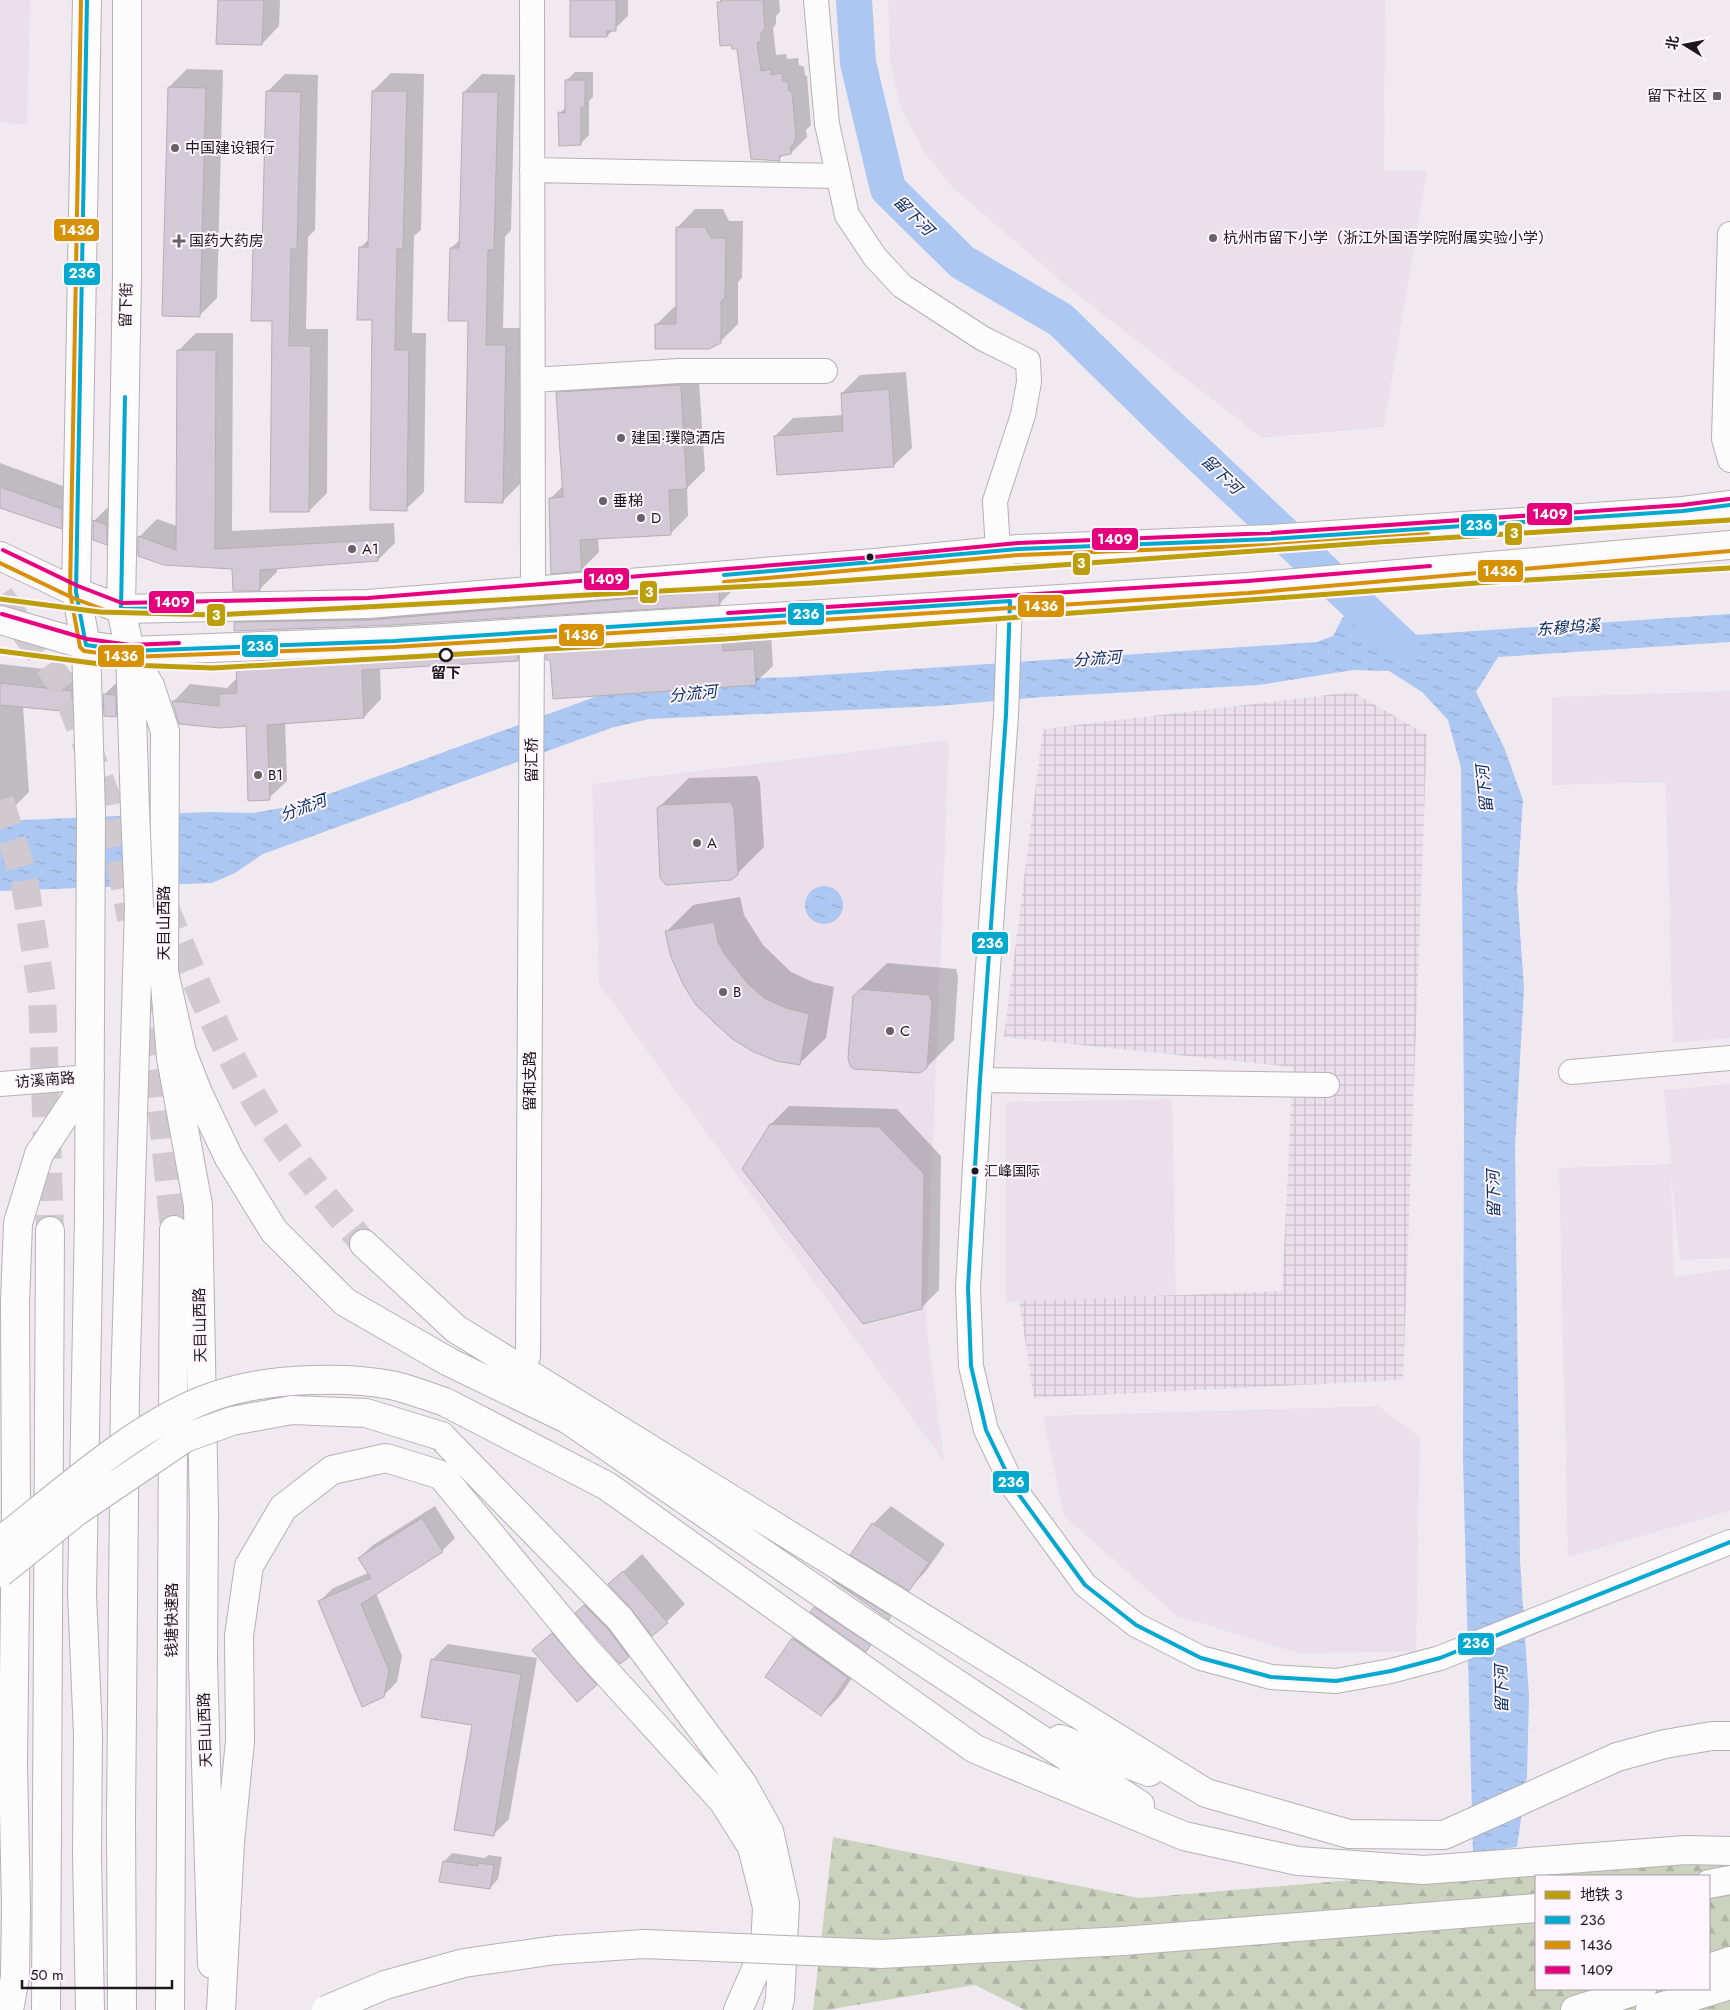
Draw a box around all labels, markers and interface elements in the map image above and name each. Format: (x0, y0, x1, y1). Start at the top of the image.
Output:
north arrow (1660, 20, 1710, 70)
text: 北 (1661, 34, 1683, 51)
place label: 留下社区 (1647, 85, 1707, 107)
marker: 留下社区 (1711, 90, 1723, 102)
place label: 中国建设银行 (185, 137, 275, 159)
marker: 中国建设银行 (169, 142, 181, 154)
water label: 留下河 (889, 190, 941, 243)
line badge: 1436 (53, 218, 100, 242)
text: 1436 (60, 220, 94, 240)
place label: 杭州市留下小学（浙江外国语学院附属实验小学） (1223, 227, 1553, 249)
place label: 国药大药房 (189, 230, 264, 252)
marker: 杭州市留下小学（浙江外国语学院附属实验小学） (1207, 232, 1219, 244)
marker: 国药大药房 (173, 235, 185, 247)
line badge: 236 (63, 262, 101, 286)
text: 236 (68, 263, 96, 283)
street label: 留下街 (115, 282, 137, 328)
place label: 建国·璞隐酒店 (631, 427, 726, 449)
marker: 建国·璞隐酒店 (615, 432, 627, 444)
water label: 留下河 (1196, 449, 1249, 501)
place label: 垂梯 (613, 490, 643, 512)
marker: 垂梯 (597, 495, 609, 507)
line badge: 1409 (1526, 502, 1573, 526)
text: 1409 (1532, 504, 1568, 524)
place label: D (651, 507, 661, 529)
marker: D (635, 512, 647, 524)
line badge: 236 (1460, 513, 1498, 537)
text: 236 (1465, 515, 1493, 535)
line badge: 3 (1504, 522, 1523, 546)
text: 3 (1510, 523, 1519, 543)
line badge: 1409 (1091, 527, 1139, 551)
text: 1409 (1097, 529, 1133, 549)
place label: A1 (362, 538, 379, 560)
marker: A1 (346, 543, 358, 555)
unlabelled marker (865, 552, 875, 562)
line badge: 3 (1072, 552, 1091, 576)
text: 3 (1077, 553, 1086, 573)
line badge: 1436 (1477, 559, 1524, 583)
text: 1436 (1483, 561, 1517, 581)
line badge: 1409 (583, 567, 630, 591)
text: 1409 (588, 569, 624, 589)
line badge: 3 (639, 580, 658, 604)
text: 3 (645, 582, 654, 602)
line badge: 1409 (148, 590, 195, 614)
text: 1409 (154, 592, 190, 612)
line badge: 1436 (1017, 594, 1065, 618)
text: 1436 (1024, 596, 1058, 616)
line badge: 236 (787, 602, 825, 626)
line badge: 3 (206, 603, 226, 627)
text: 236 (792, 604, 820, 624)
text: 3 (212, 605, 221, 625)
water label: 东穆坞溪 (1535, 614, 1603, 641)
line badge: 1436 (558, 623, 605, 647)
text: 1436 (564, 625, 598, 645)
line badge: 236 (241, 634, 279, 658)
text: 236 (246, 636, 274, 656)
line badge: 1436 (97, 644, 145, 668)
water label: 分流河 (1072, 645, 1125, 672)
text: 1436 (104, 646, 138, 666)
marker: 留下 (439, 648, 453, 662)
place label: 留下 (431, 662, 461, 684)
water label: 分流河 (668, 679, 721, 707)
street label: 留汇桥 (521, 737, 543, 783)
water label: 留下河 (1470, 761, 1498, 814)
place label: B1 (268, 764, 283, 786)
marker: B1 (252, 769, 264, 781)
water label: 分流河 (277, 787, 332, 826)
place label: A (707, 832, 717, 854)
marker: A (691, 837, 703, 849)
street label: 天目山西路 (153, 885, 175, 961)
line badge: 236 (971, 931, 1009, 955)
text: 236 (976, 933, 1004, 953)
place label: B (733, 981, 741, 1003)
marker: B (717, 986, 729, 998)
place label: C (900, 1020, 910, 1042)
marker: C (884, 1025, 896, 1037)
street label: 留和支路 (519, 1051, 541, 1111)
street label: 访溪南路 (14, 1066, 76, 1094)
place label: 汇峰国际 (984, 1161, 1040, 1181)
marker: 汇峰国际 (970, 1166, 980, 1176)
water label: 留下河 (1482, 1167, 1505, 1218)
street label: 天目山西路 (188, 1287, 212, 1363)
line badge: 236 (992, 1470, 1030, 1494)
text: 236 (997, 1472, 1025, 1492)
street label: 钱塘快速路 (161, 1582, 183, 1658)
line badge: 236 (1457, 1632, 1495, 1656)
text: 236 (1462, 1633, 1490, 1653)
water label: 留下河 (1490, 1662, 1513, 1713)
street label: 天目山西路 (193, 1692, 217, 1768)
legend (1535, 1875, 1710, 1990)
text: 地铁 3 (1580, 1884, 1623, 1906)
text: 236 (1580, 1909, 1605, 1931)
text: 1436 (1580, 1934, 1612, 1956)
scale bar (22, 1958, 172, 1990)
text: 1409 (1580, 1959, 1613, 1981)
text: 50 m (30, 1964, 64, 1986)

